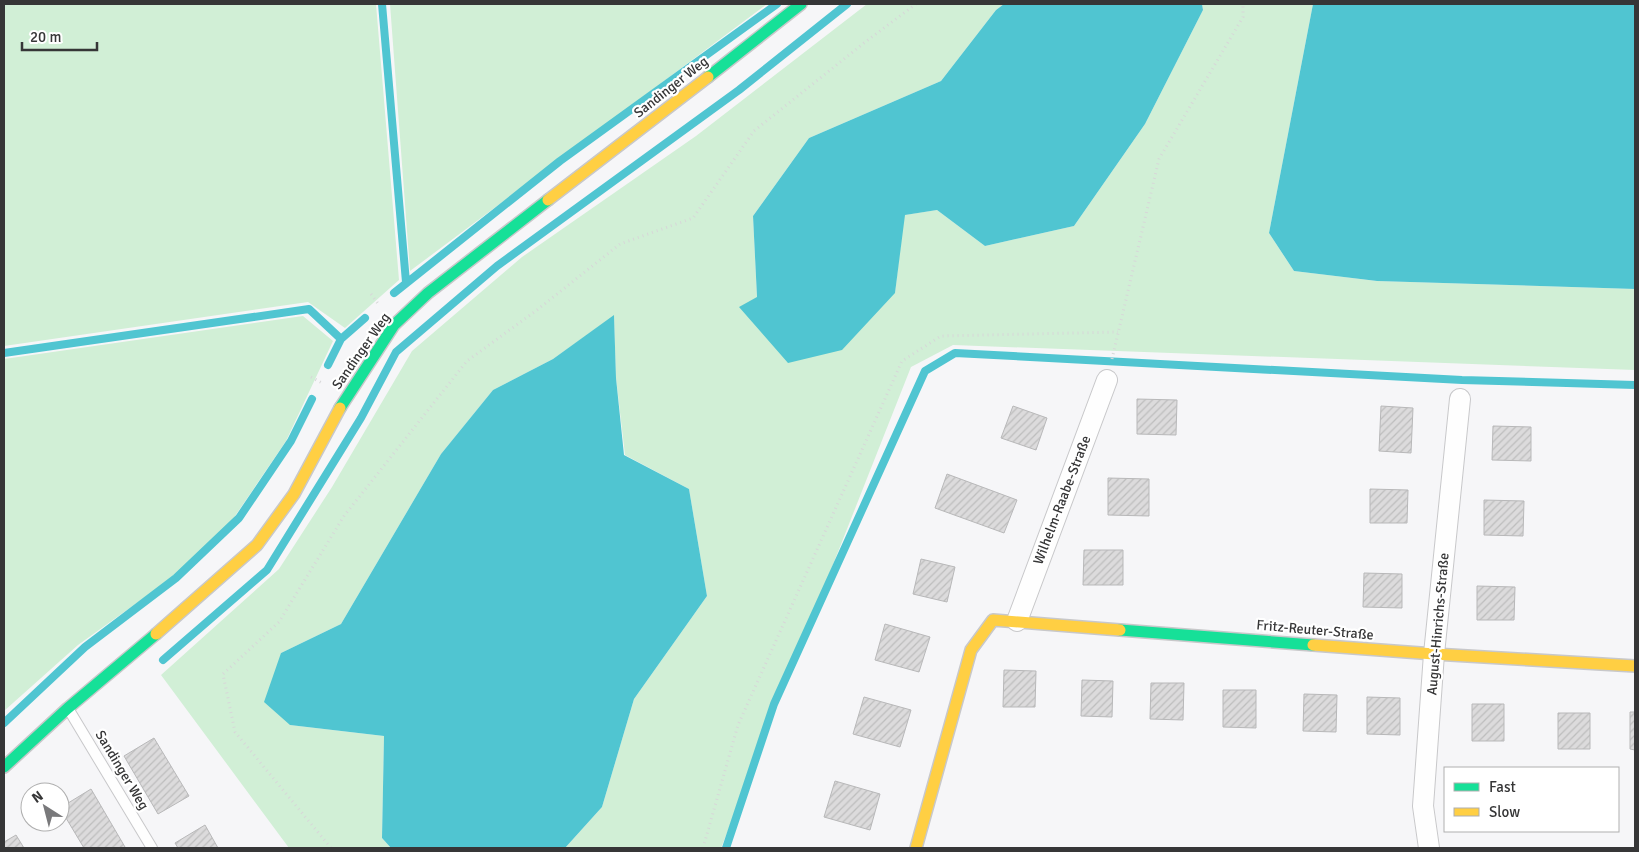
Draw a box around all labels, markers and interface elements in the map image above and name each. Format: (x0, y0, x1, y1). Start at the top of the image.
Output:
scale bar (22, 20, 98, 52)
text: 20 m (30, 28, 61, 46)
street label: Sandinger Weg (630, 53, 712, 121)
street label: Sandinger Weg (328, 309, 394, 393)
street label: Wilhelm-Raabe-Straße (1030, 433, 1094, 567)
street label: August-Hinrichs-Straße (1423, 552, 1453, 696)
street label: Fritz-Reuter-Straße (1256, 616, 1374, 644)
street label: Sandinger Weg (92, 727, 152, 813)
legend (1444, 767, 1619, 832)
text: Fast (1489, 778, 1516, 796)
north arrow (20, 782, 70, 832)
text: N (29, 787, 47, 807)
text: Slow (1489, 803, 1520, 821)

